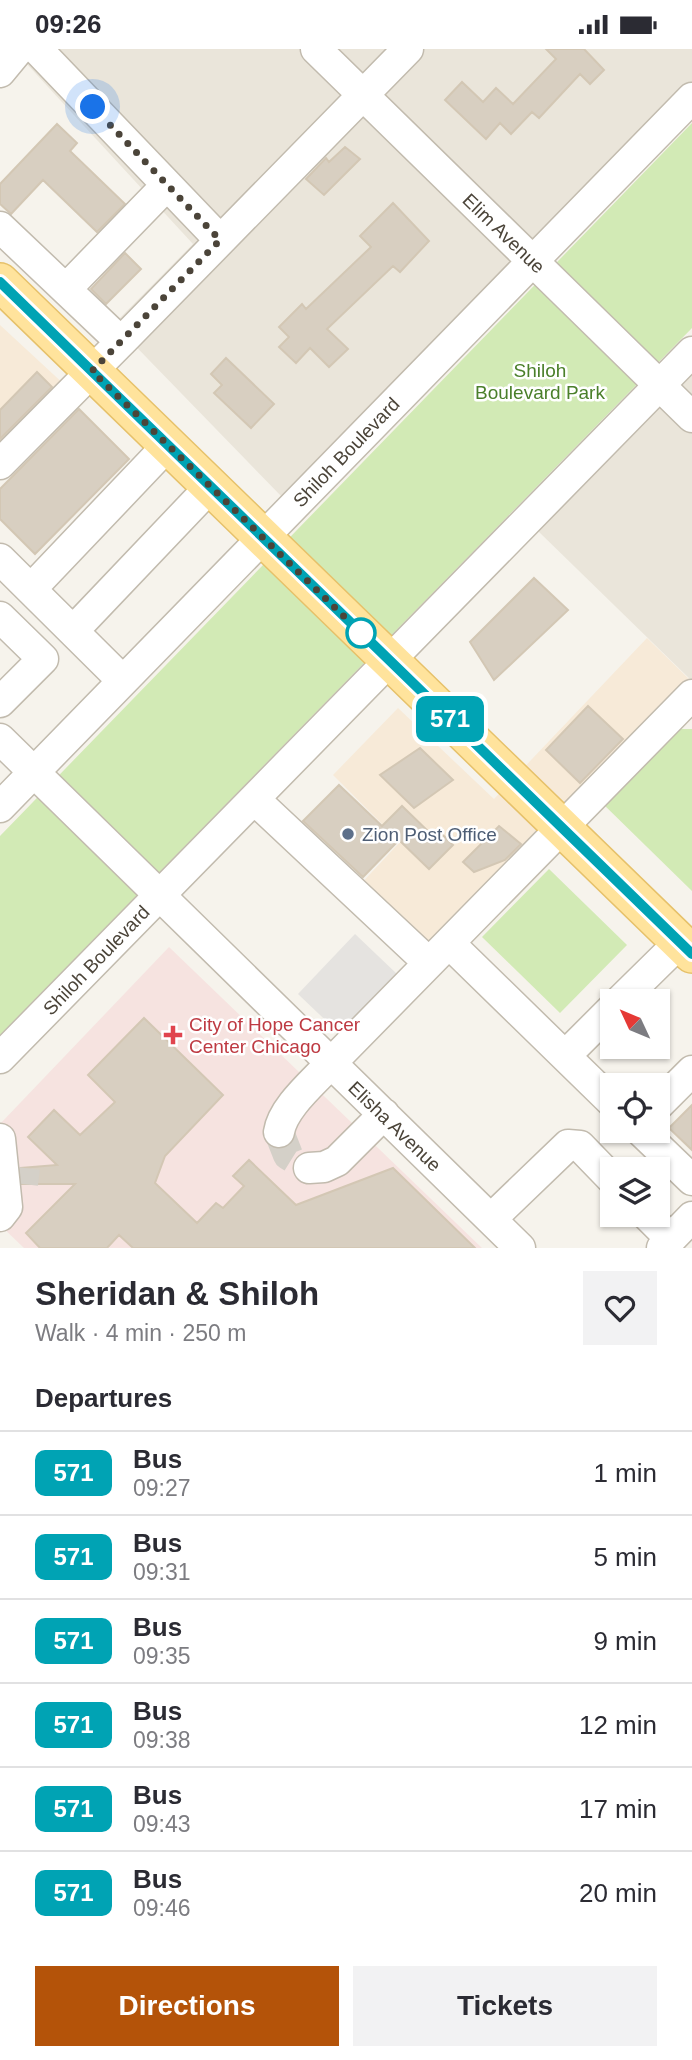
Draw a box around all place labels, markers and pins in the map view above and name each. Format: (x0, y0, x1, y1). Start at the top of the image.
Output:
unlabelled marker (346, 618, 376, 648)
place label: Zion Post Office (362, 824, 497, 845)
marker: Zion Post Office (340, 826, 356, 842)
place label: City of Hope Cancer Center Chicago (189, 1014, 361, 1057)
marker: City of Hope Cancer Center Chicago (163, 1025, 183, 1045)

